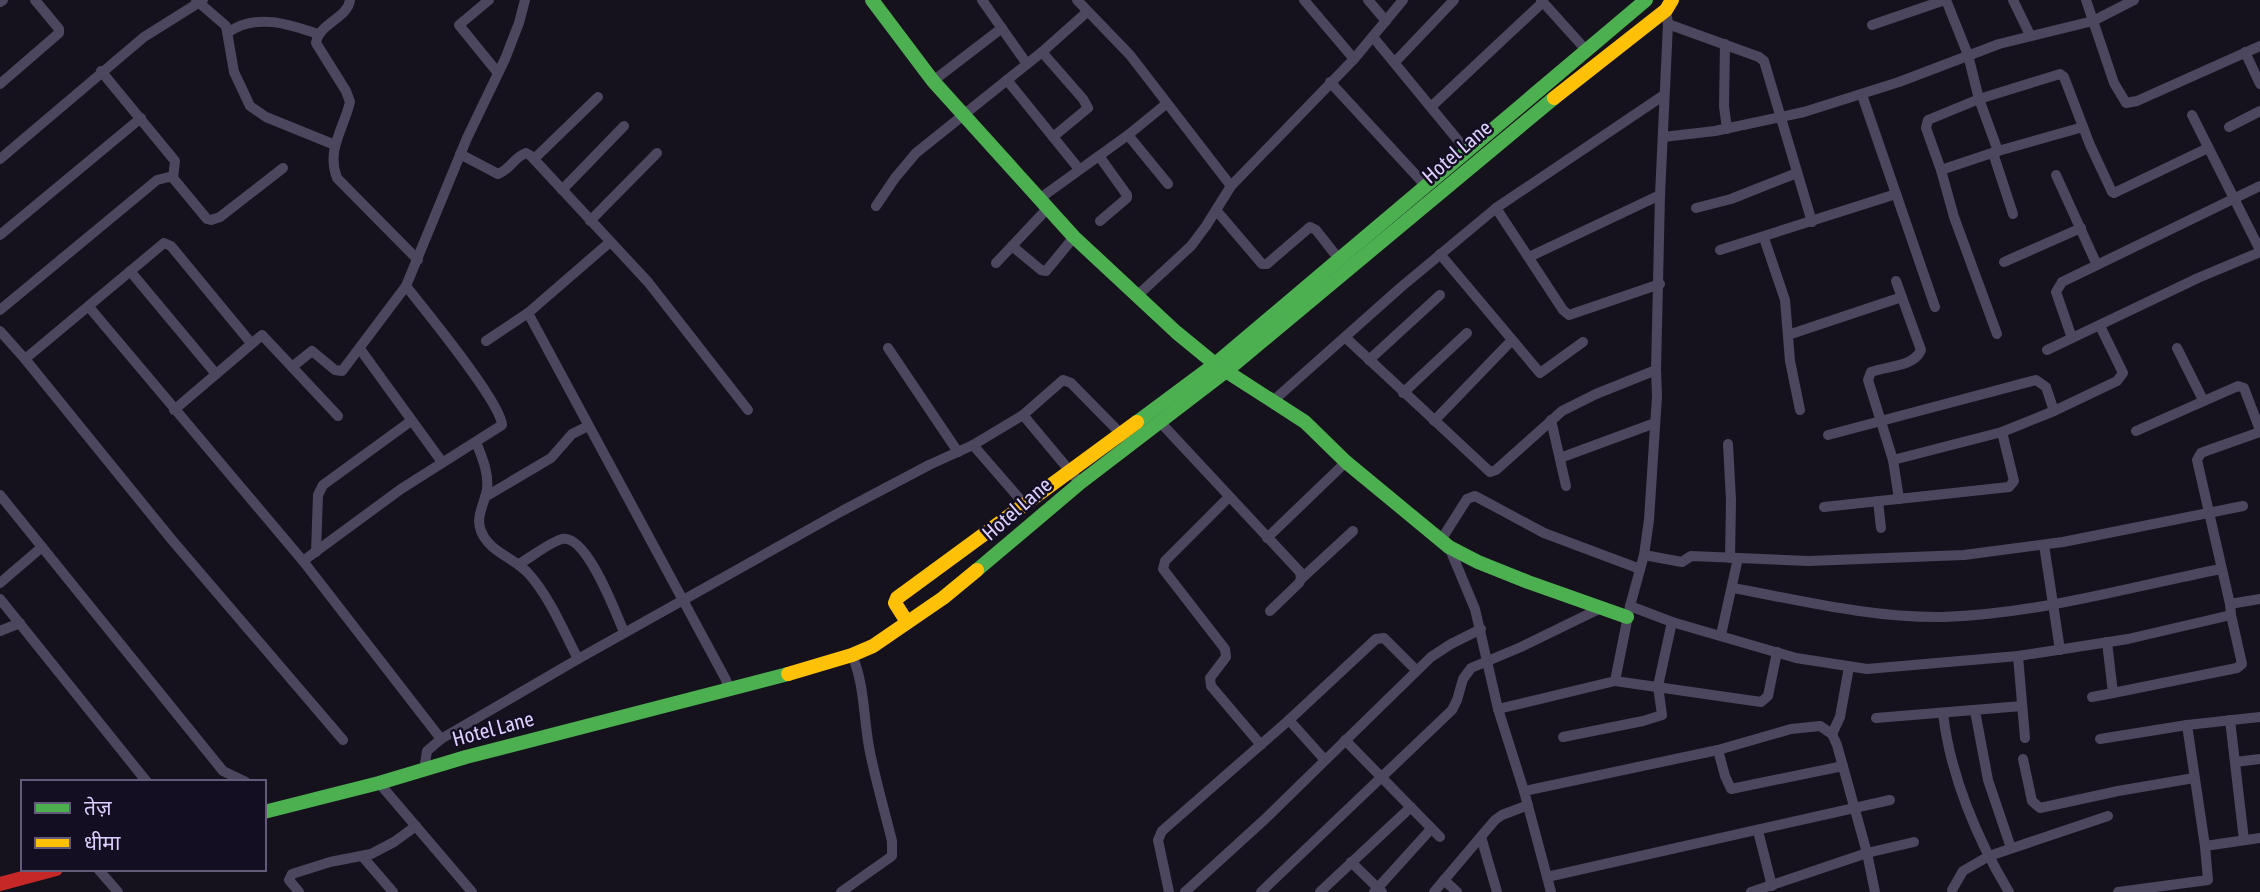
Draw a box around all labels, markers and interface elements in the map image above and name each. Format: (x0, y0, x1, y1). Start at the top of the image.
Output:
street label: Hotel Lane (1417, 115, 1496, 188)
street label: Hotel Lane (977, 472, 1056, 545)
street label: Hotel Lane (449, 706, 536, 750)
legend (21, 780, 266, 871)
text: तेज़ (84, 795, 112, 819)
text: धीमा (84, 830, 121, 854)

